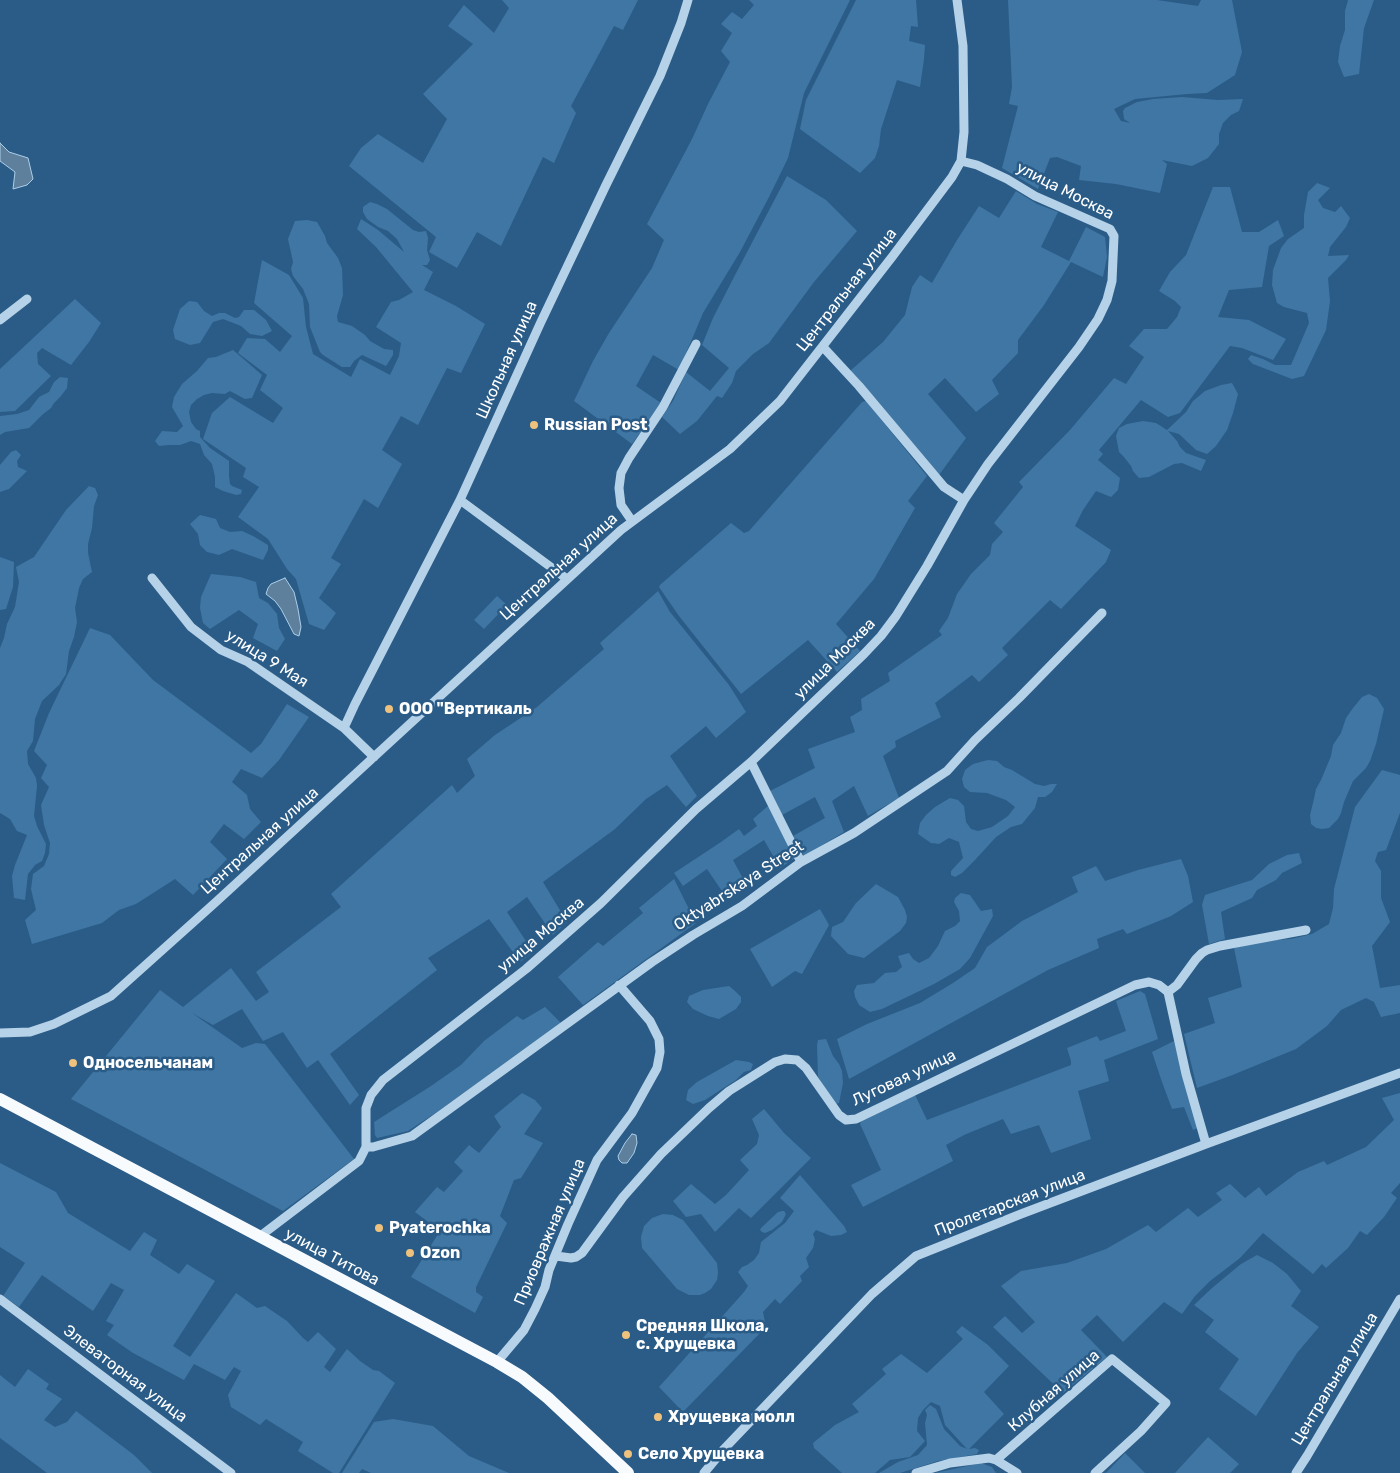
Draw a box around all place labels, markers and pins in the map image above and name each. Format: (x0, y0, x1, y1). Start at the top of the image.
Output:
place label: Russian Post (544, 415, 647, 435)
marker: Russian Post (528, 419, 540, 431)
place label: ООО "Вертикаль (399, 699, 532, 719)
marker: ООО "Вертикаль (383, 703, 395, 715)
place label: Односельчанам (83, 1053, 213, 1073)
marker: Односельчанам (67, 1057, 79, 1069)
place label: Pyaterochka (389, 1218, 491, 1238)
marker: Pyaterochka (373, 1222, 385, 1234)
place label: Ozon (420, 1243, 460, 1263)
marker: Ozon (404, 1247, 416, 1259)
place label: Средняя Школа, с. Хрущевка (636, 1316, 769, 1354)
marker: Средняя Школа, с. Хрущевка (620, 1329, 632, 1341)
place label: Хрущевка молл (668, 1407, 795, 1427)
marker: Хрущевка молл (652, 1411, 664, 1423)
place label: Село Хрущевка (638, 1444, 764, 1464)
marker: Село Хрущевка (622, 1448, 634, 1460)

